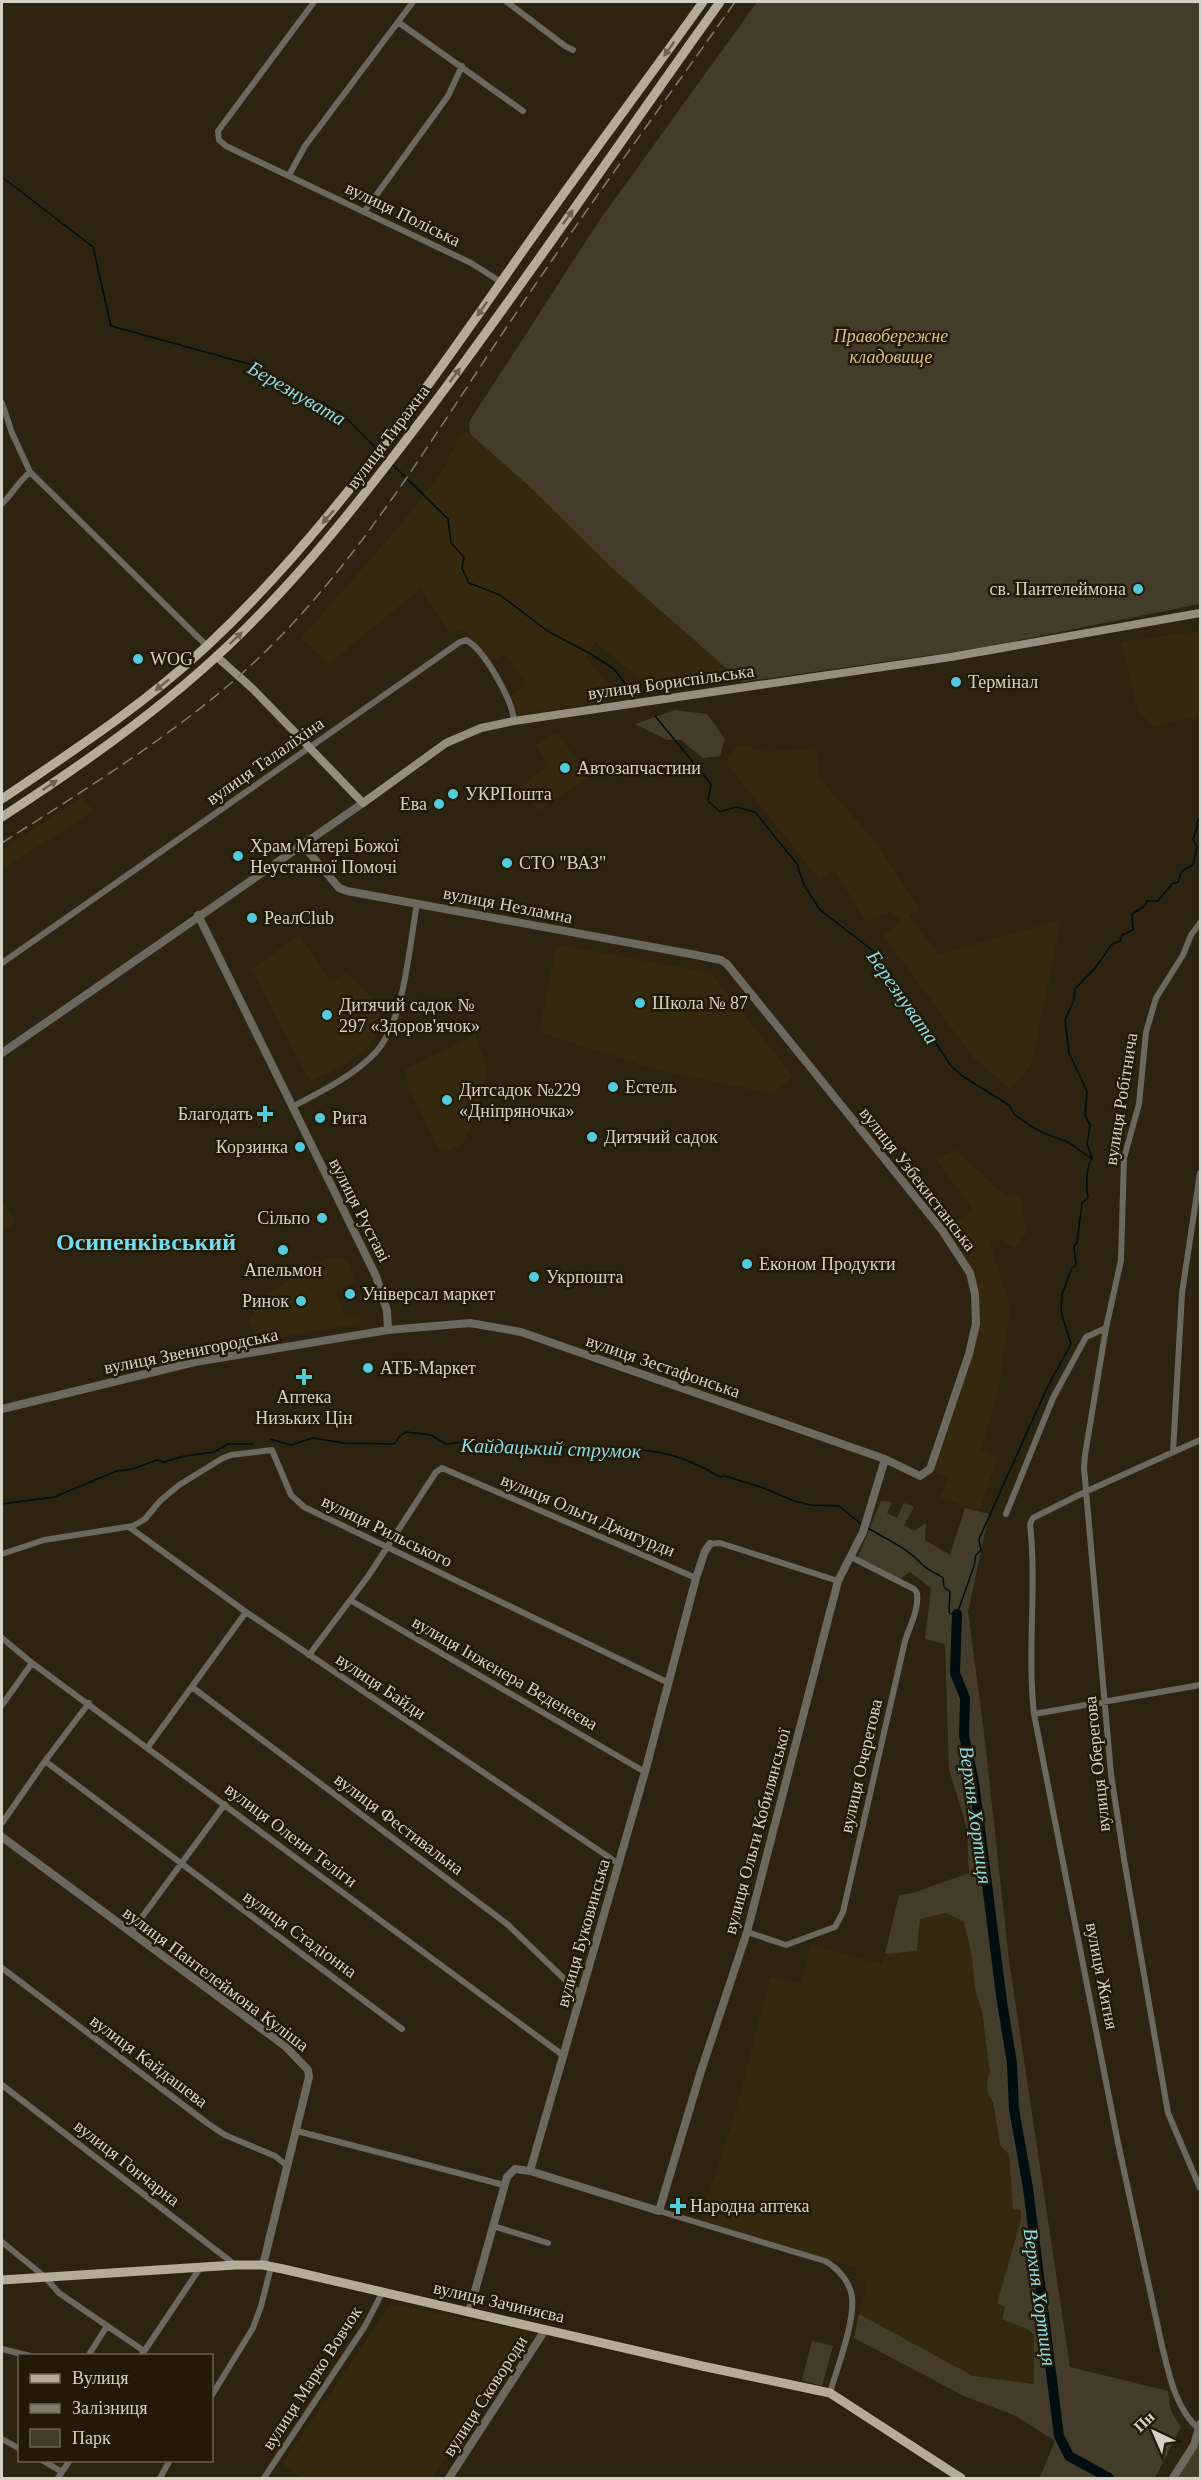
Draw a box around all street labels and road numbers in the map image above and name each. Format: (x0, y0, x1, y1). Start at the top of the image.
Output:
street label: вулиця Поліська (342, 177, 464, 251)
street label: вулиця Тиражна (343, 381, 433, 493)
street label: вулиця Бориспільська (587, 660, 755, 704)
street label: вулиця Талаліхіна (203, 713, 327, 809)
street label: вулиця Незламна (442, 883, 574, 927)
street label: вулиця Робітнича (1101, 1031, 1141, 1167)
street label: вулиця Узбекистанська (856, 1103, 980, 1255)
street label: вулиця Руставі (325, 1155, 395, 1265)
street label: вулиця Звенигородська (102, 1324, 280, 1378)
street label: вулиця Зестафонська (583, 1330, 743, 1402)
street label: вулиця Ольги Джигурди (498, 1469, 678, 1561)
street label: вулиця Рильського (318, 1491, 456, 1571)
street label: вулиця Інженера Веденеєва (409, 1612, 601, 1734)
street label: вулиця Байди (332, 1649, 430, 1724)
street label: вулиця Оберегова (1080, 1695, 1114, 1833)
street label: вулиця Очеретова (836, 1697, 886, 1835)
street label: вулиця Ольги Кобилянської (720, 1726, 794, 1936)
street label: вулиця Фестивальна (330, 1769, 468, 1879)
street label: вулиця Олени Теліги (221, 1779, 361, 1891)
street label: вулиця Буковинська (552, 1857, 614, 2009)
street label: вулиця Стадіонна (239, 1886, 361, 1982)
street label: вулиця Пантелеймона Куліша (119, 1903, 313, 2055)
street label: вулиця Житня (1082, 1921, 1122, 2031)
street label: вулиця Кайдашева (86, 2010, 212, 2112)
street label: вулиця Гончарна (70, 2116, 184, 2210)
street label: вулиця Зачиняєва (431, 2277, 567, 2327)
street label: вулиця Марко Вовчок (258, 2302, 366, 2454)
street label: вулиця Сковороди (439, 2332, 532, 2460)

